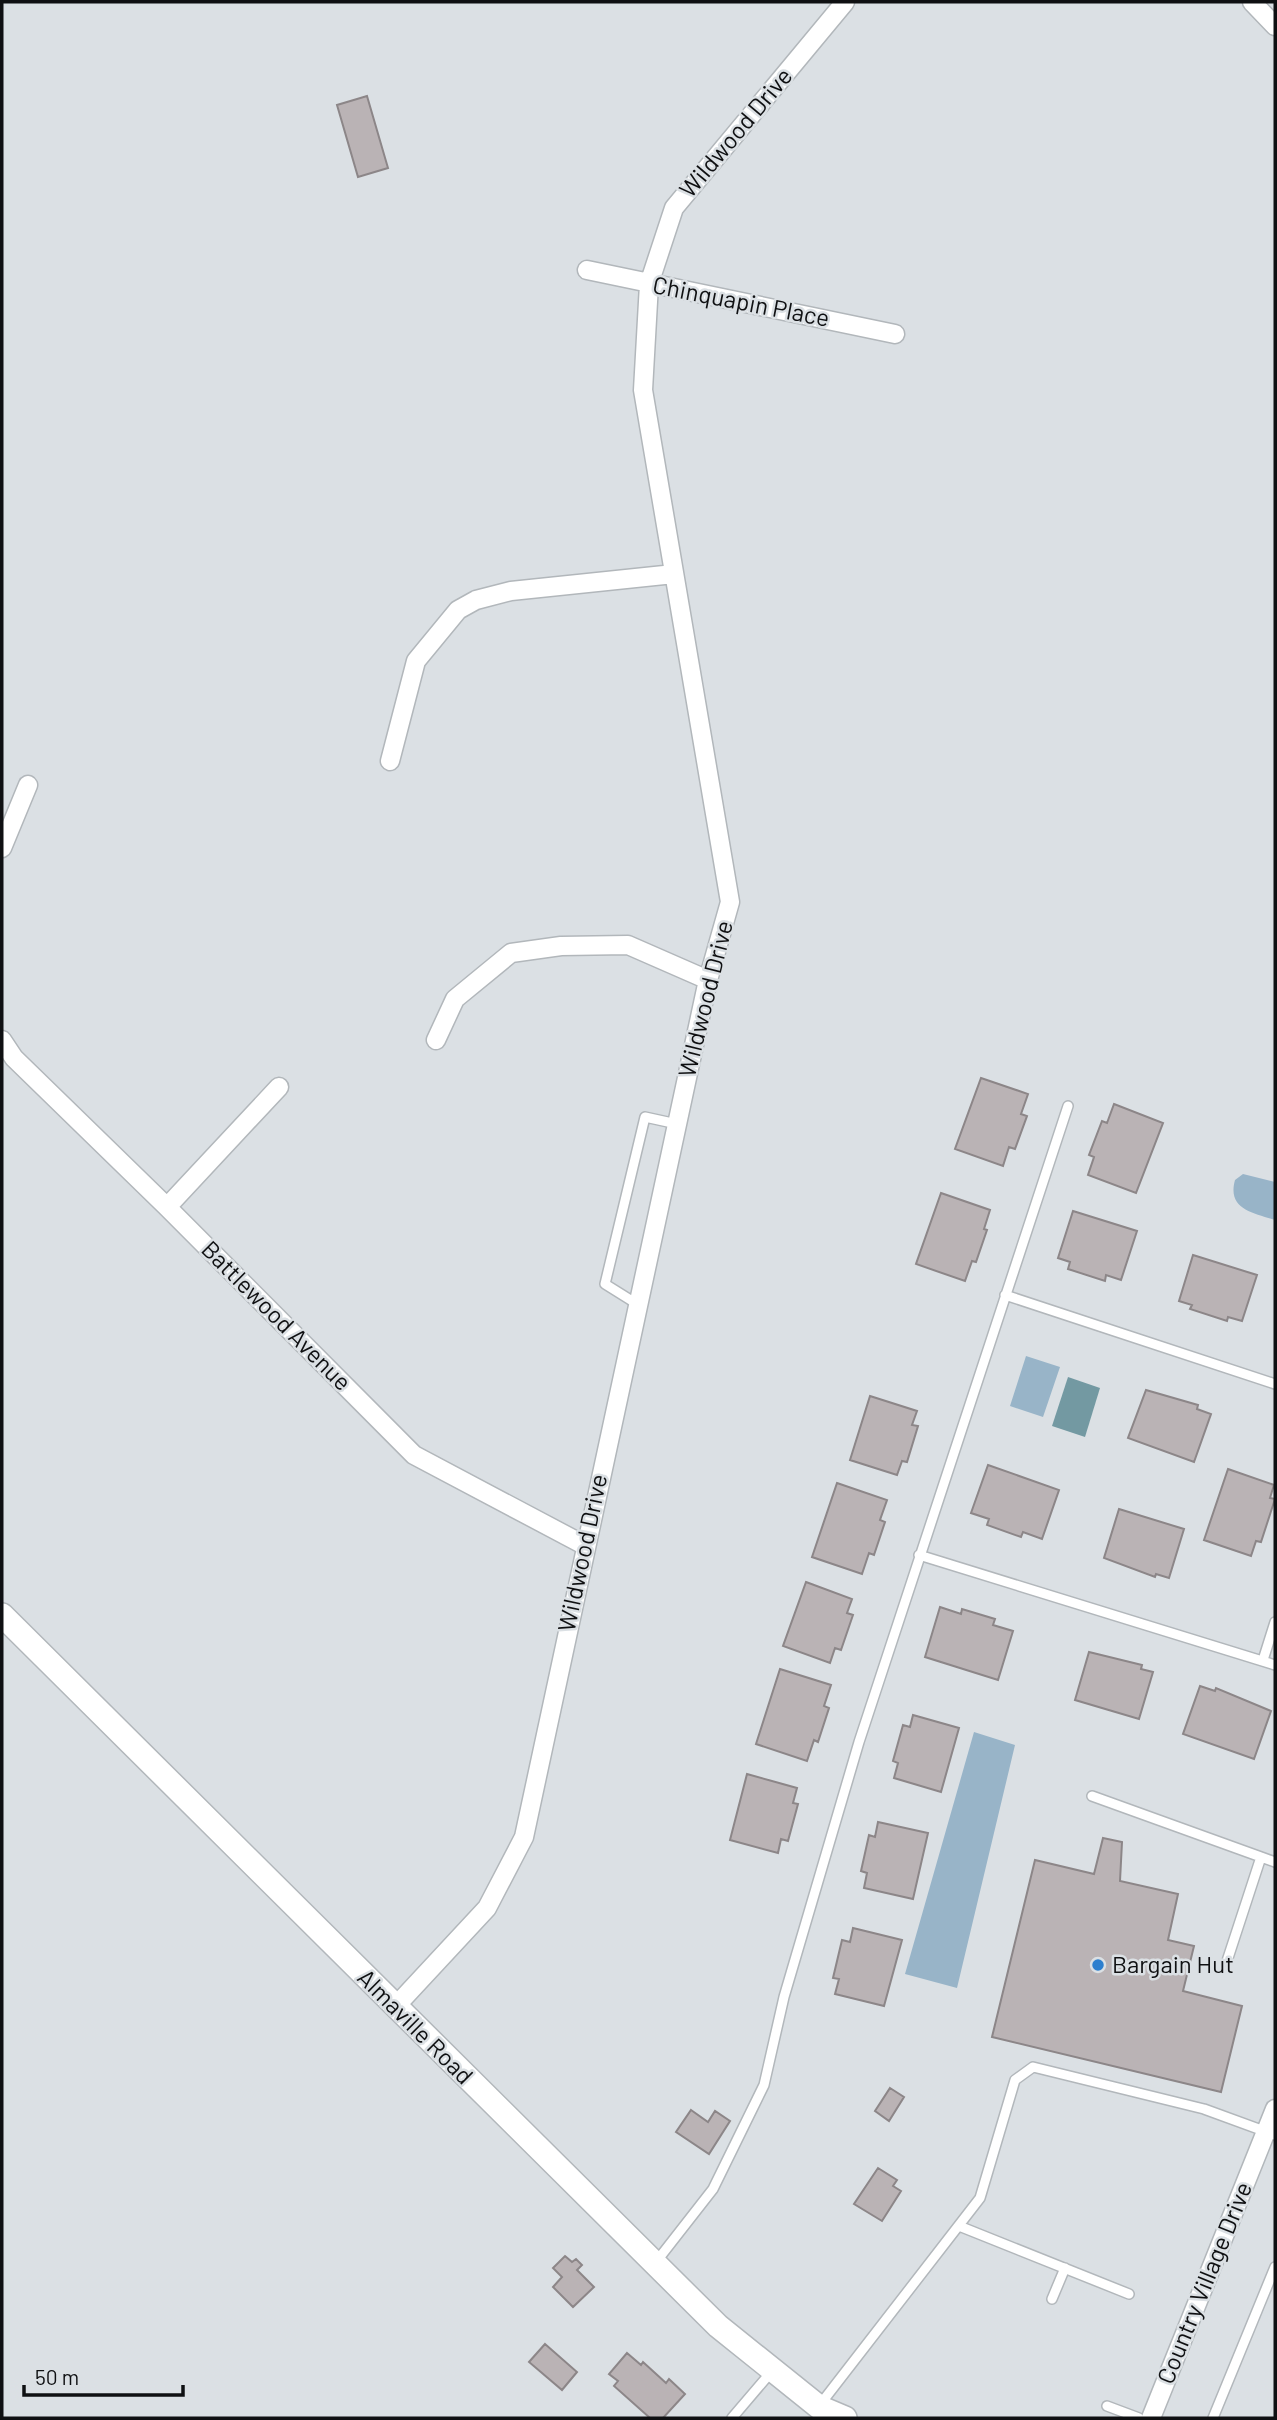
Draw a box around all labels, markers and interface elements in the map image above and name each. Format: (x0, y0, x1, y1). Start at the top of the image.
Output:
street label: Wildwood Drive (672, 61, 797, 203)
street label: Chinquapin Place (651, 269, 832, 332)
street label: Wildwood Drive (671, 917, 738, 1080)
street label: Battlewood Avenue (196, 1234, 358, 1396)
street label: Wildwood Drive (551, 1471, 612, 1634)
place label: Bargain Hut (1112, 1949, 1234, 1978)
marker: Bargain Hut (1090, 1957, 1106, 1973)
street label: Almaville Road (352, 1962, 480, 2090)
street label: Country Village Drive (1150, 2177, 1257, 2387)
scale bar (24, 2354, 184, 2398)
text: 50 m (35, 2364, 79, 2389)

